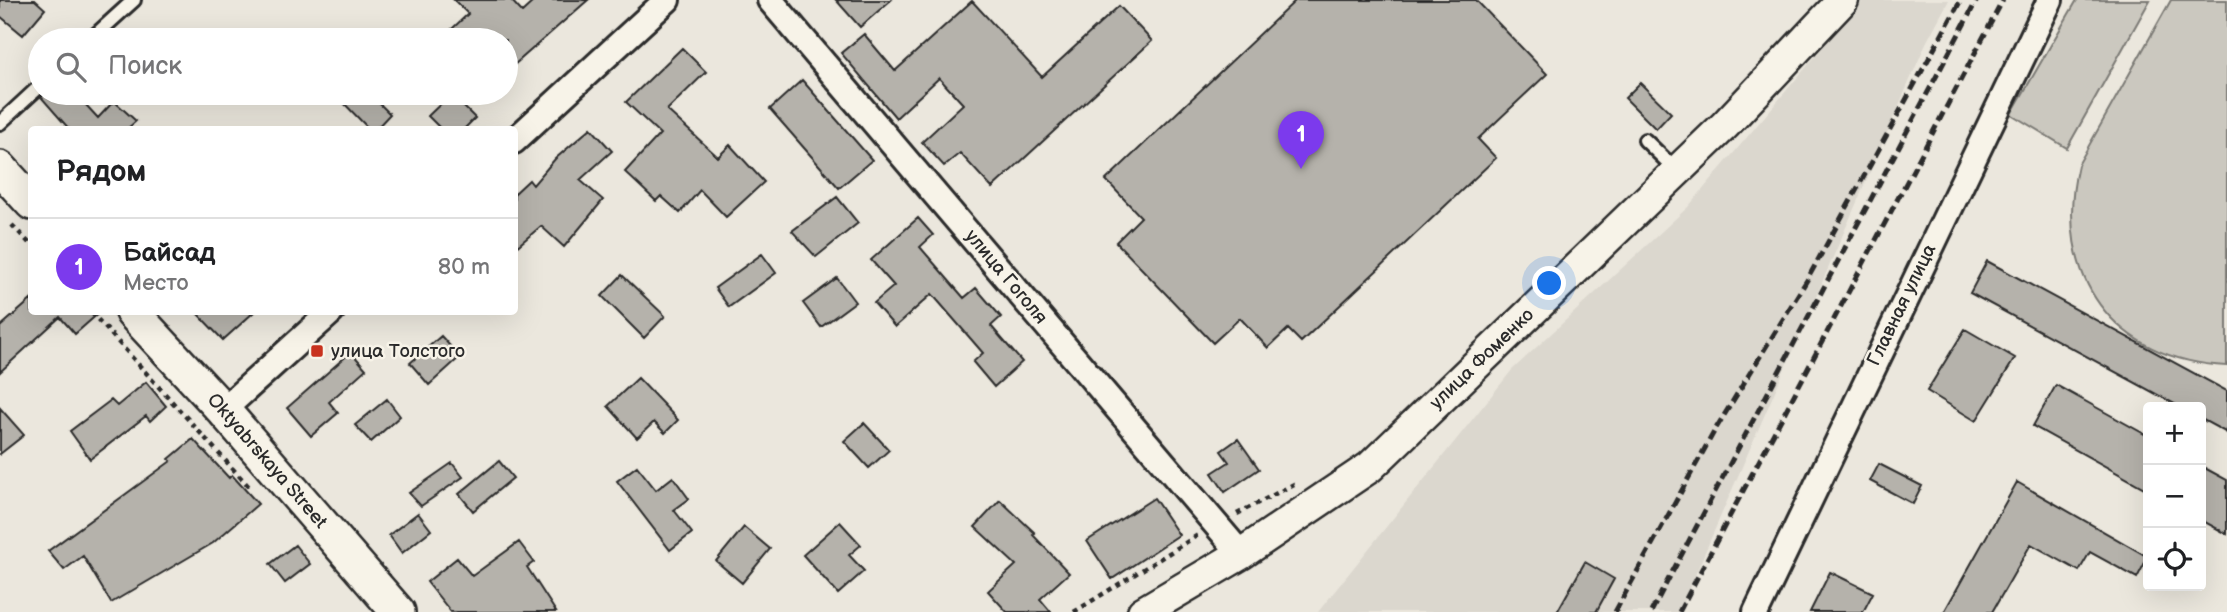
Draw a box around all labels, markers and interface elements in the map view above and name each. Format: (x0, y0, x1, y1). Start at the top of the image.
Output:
search box (28, 28, 518, 105)
icon: search (52, 48, 90, 86)
text: Поиск (108, 51, 182, 82)
pin: 1 (1278, 111, 1324, 169)
text: Рядом (56, 154, 146, 190)
street label: улица Гоголя (960, 225, 1052, 329)
text: Байсад (123, 238, 215, 269)
street label: Главная улица (1863, 240, 1941, 370)
text: 1 (74, 253, 84, 281)
text: 80 m (438, 253, 490, 281)
your location (1532, 266, 1566, 300)
text: Место (123, 269, 189, 297)
street label: улица Фоменко (1425, 303, 1539, 414)
place label: улица Толстого (331, 340, 465, 363)
marker: улица Толстого (309, 343, 325, 359)
street label: Oktyabrskaya Street (202, 389, 332, 533)
map controls (2143, 402, 2206, 591)
button: + (2143, 402, 2206, 465)
button: − (2143, 465, 2206, 528)
button: locate (2143, 528, 2206, 591)

